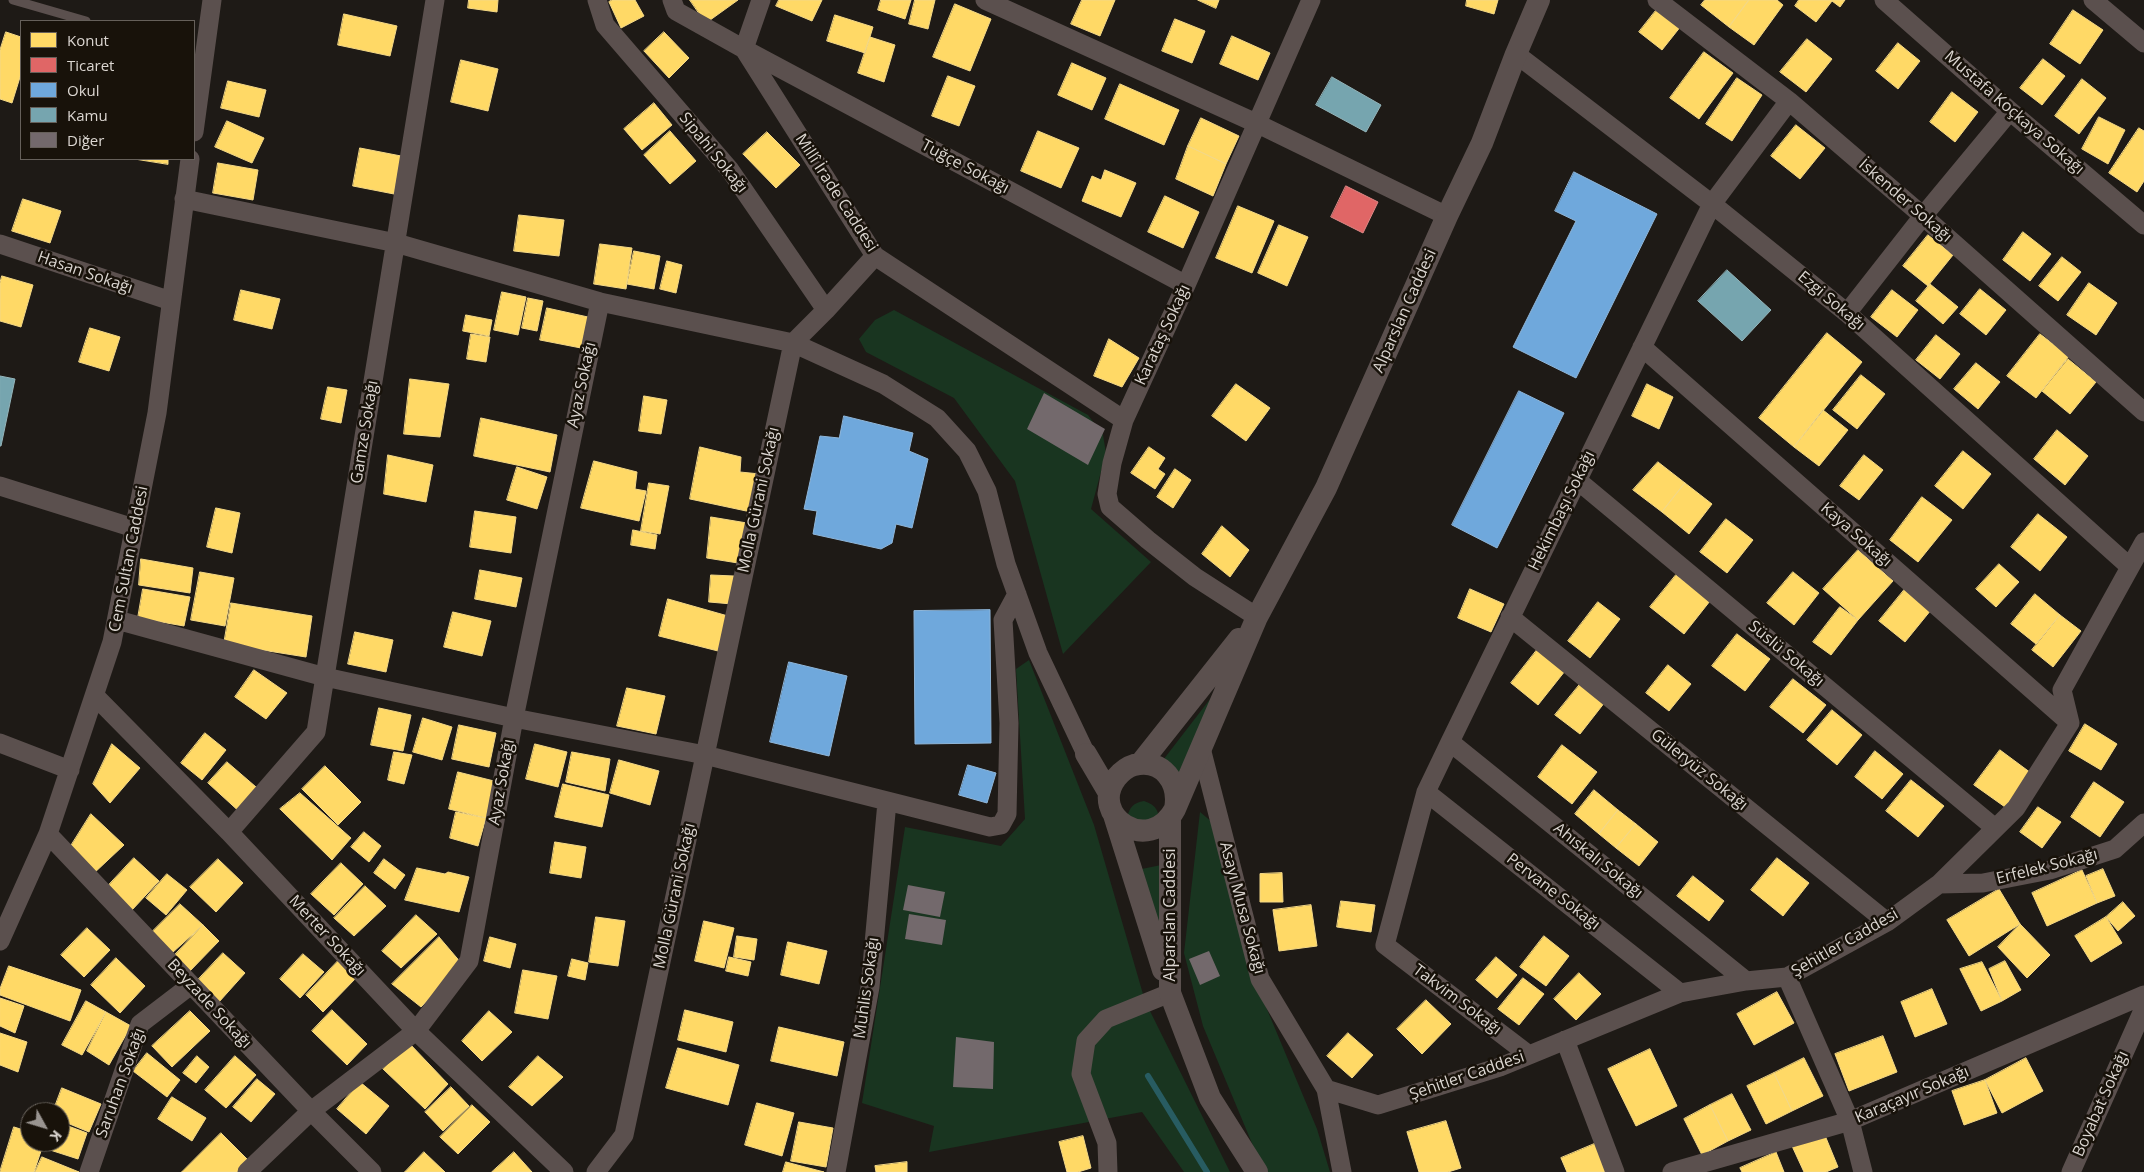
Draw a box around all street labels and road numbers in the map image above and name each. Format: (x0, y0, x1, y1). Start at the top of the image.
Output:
street label: Mustafa Koçkaya Sokağı (1940, 47, 2088, 179)
street label: Sipahi Sokağı (675, 109, 751, 197)
street label: Millî İrade Caddesi (791, 130, 881, 256)
street label: Tuğçe Sokağı (918, 136, 1012, 198)
street label: İskender Sokağı (1854, 155, 1956, 247)
street label: Alparslan Caddesi (1369, 246, 1441, 376)
street label: Hasan Sokağı (35, 248, 135, 298)
street label: Ezgi Sokağı (1794, 267, 1868, 335)
street label: Karataş Sokağı (1131, 282, 1195, 388)
street label: Ayaz Sokağı (564, 340, 600, 430)
street label: Gamze Sokağı (347, 379, 383, 485)
street label: Molla Gürani Sokağı (734, 425, 784, 575)
street label: Hekimbaşı Sokağı (1525, 448, 1599, 574)
street label: Cem Sultan Caddesi (105, 484, 153, 634)
street label: Kaya Sokağı (1816, 499, 1896, 571)
street label: Süslü Sokağı (1744, 617, 1828, 691)
street label: Güleryüz Sokağı (1647, 725, 1751, 815)
street label: Ayaz Sokağı (485, 737, 519, 827)
street label: Ahıskalı Sokağı (1549, 819, 1647, 903)
street label: Molla Gürani Sokağı (650, 821, 700, 971)
street label: Asayı Musa Sokağı (1215, 840, 1269, 976)
street label: Erfelek Sokağı (1994, 845, 2100, 889)
street label: Alparslan Caddesi (1160, 848, 1180, 982)
street label: Pervane Sokağı (1502, 850, 1604, 934)
street label: Merter Sokağı (285, 892, 369, 980)
street label: Şehitler Caddesi (1788, 905, 1902, 981)
street label: Muhlis Sokağı (850, 936, 884, 1040)
street label: Beyzade Sokağı (163, 955, 255, 1053)
street label: Takvim Sokağı (1409, 961, 1505, 1039)
street label: Saruhan Sokağı (92, 1026, 150, 1140)
street label: Şehitler Caddesi (1407, 1047, 1527, 1105)
street label: Boyabat Sokağı (2069, 1048, 2133, 1160)
street label: Karaçayır Sokağı (1852, 1062, 1972, 1128)

